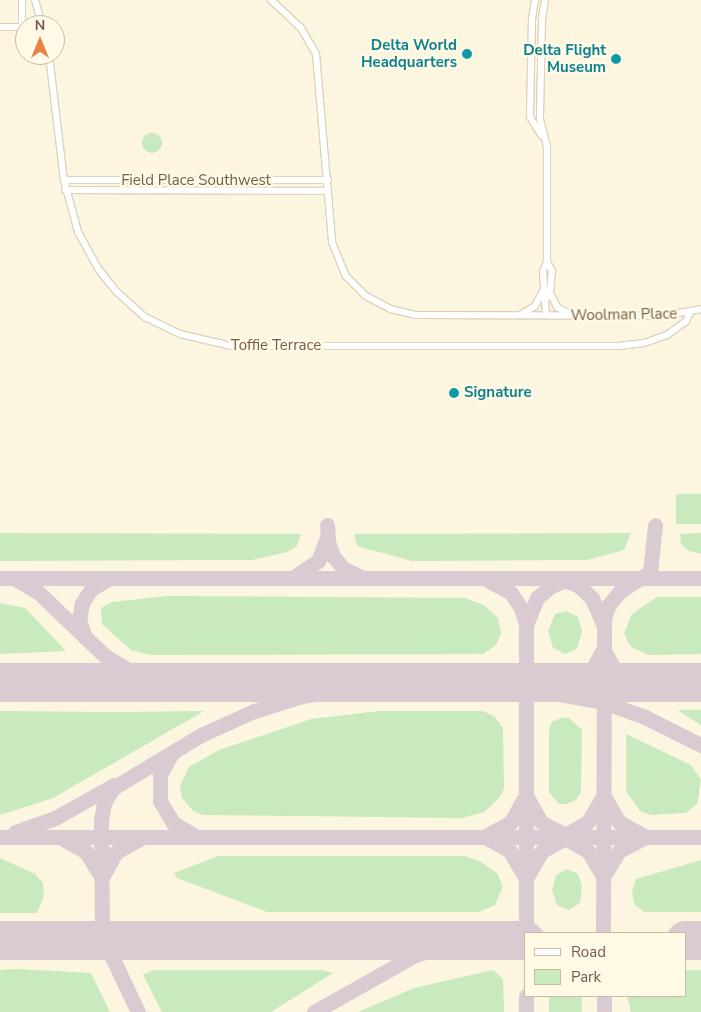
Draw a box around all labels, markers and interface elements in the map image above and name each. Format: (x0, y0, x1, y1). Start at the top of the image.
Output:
north arrow (15, 15, 65, 65)
text: N (35, 16, 45, 35)
place label: Delta World Headquarters (361, 36, 457, 71)
place label: Delta Flight Museum (523, 41, 606, 76)
marker: Delta World Headquarters (461, 48, 473, 60)
marker: Delta Flight Museum (610, 53, 622, 65)
street label: Field Place Southwest (121, 172, 271, 190)
street label: Woolman Place (571, 305, 677, 325)
street label: Toffie Terrace (231, 337, 321, 355)
place label: Signature (464, 384, 532, 402)
marker: Signature (448, 387, 460, 399)
legend (524, 932, 686, 997)
text: Road (571, 942, 606, 962)
text: Park (571, 967, 601, 987)

